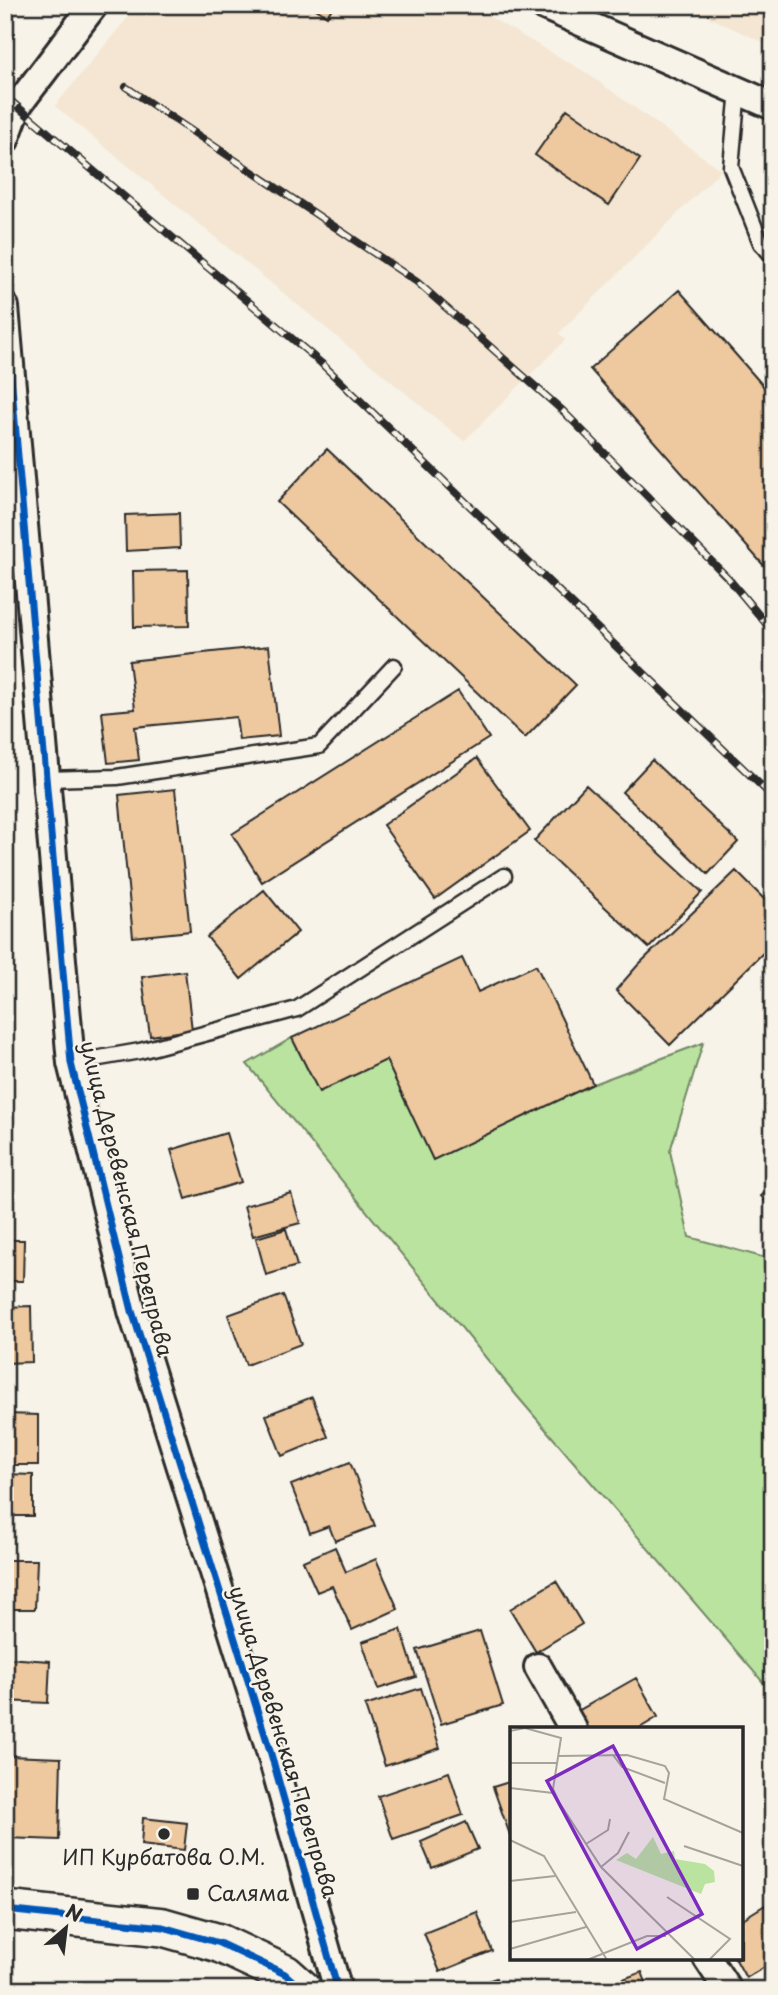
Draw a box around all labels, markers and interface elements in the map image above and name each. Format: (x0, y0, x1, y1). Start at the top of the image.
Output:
street label: улица Деревенская Переправа (73, 1037, 183, 1361)
street label: улица Деревенская Переправа (222, 1581, 348, 1902)
inset map (510, 1727, 743, 1960)
marker: ИП Курбатова О.М. (156, 1826, 172, 1842)
place label: ИП Курбатова О.М. (62, 1840, 266, 1872)
place label: Саляма (207, 1876, 289, 1908)
marker: Саляма (185, 1886, 201, 1902)
north arrow (32, 1894, 102, 1964)
text: N (61, 1896, 88, 1928)

